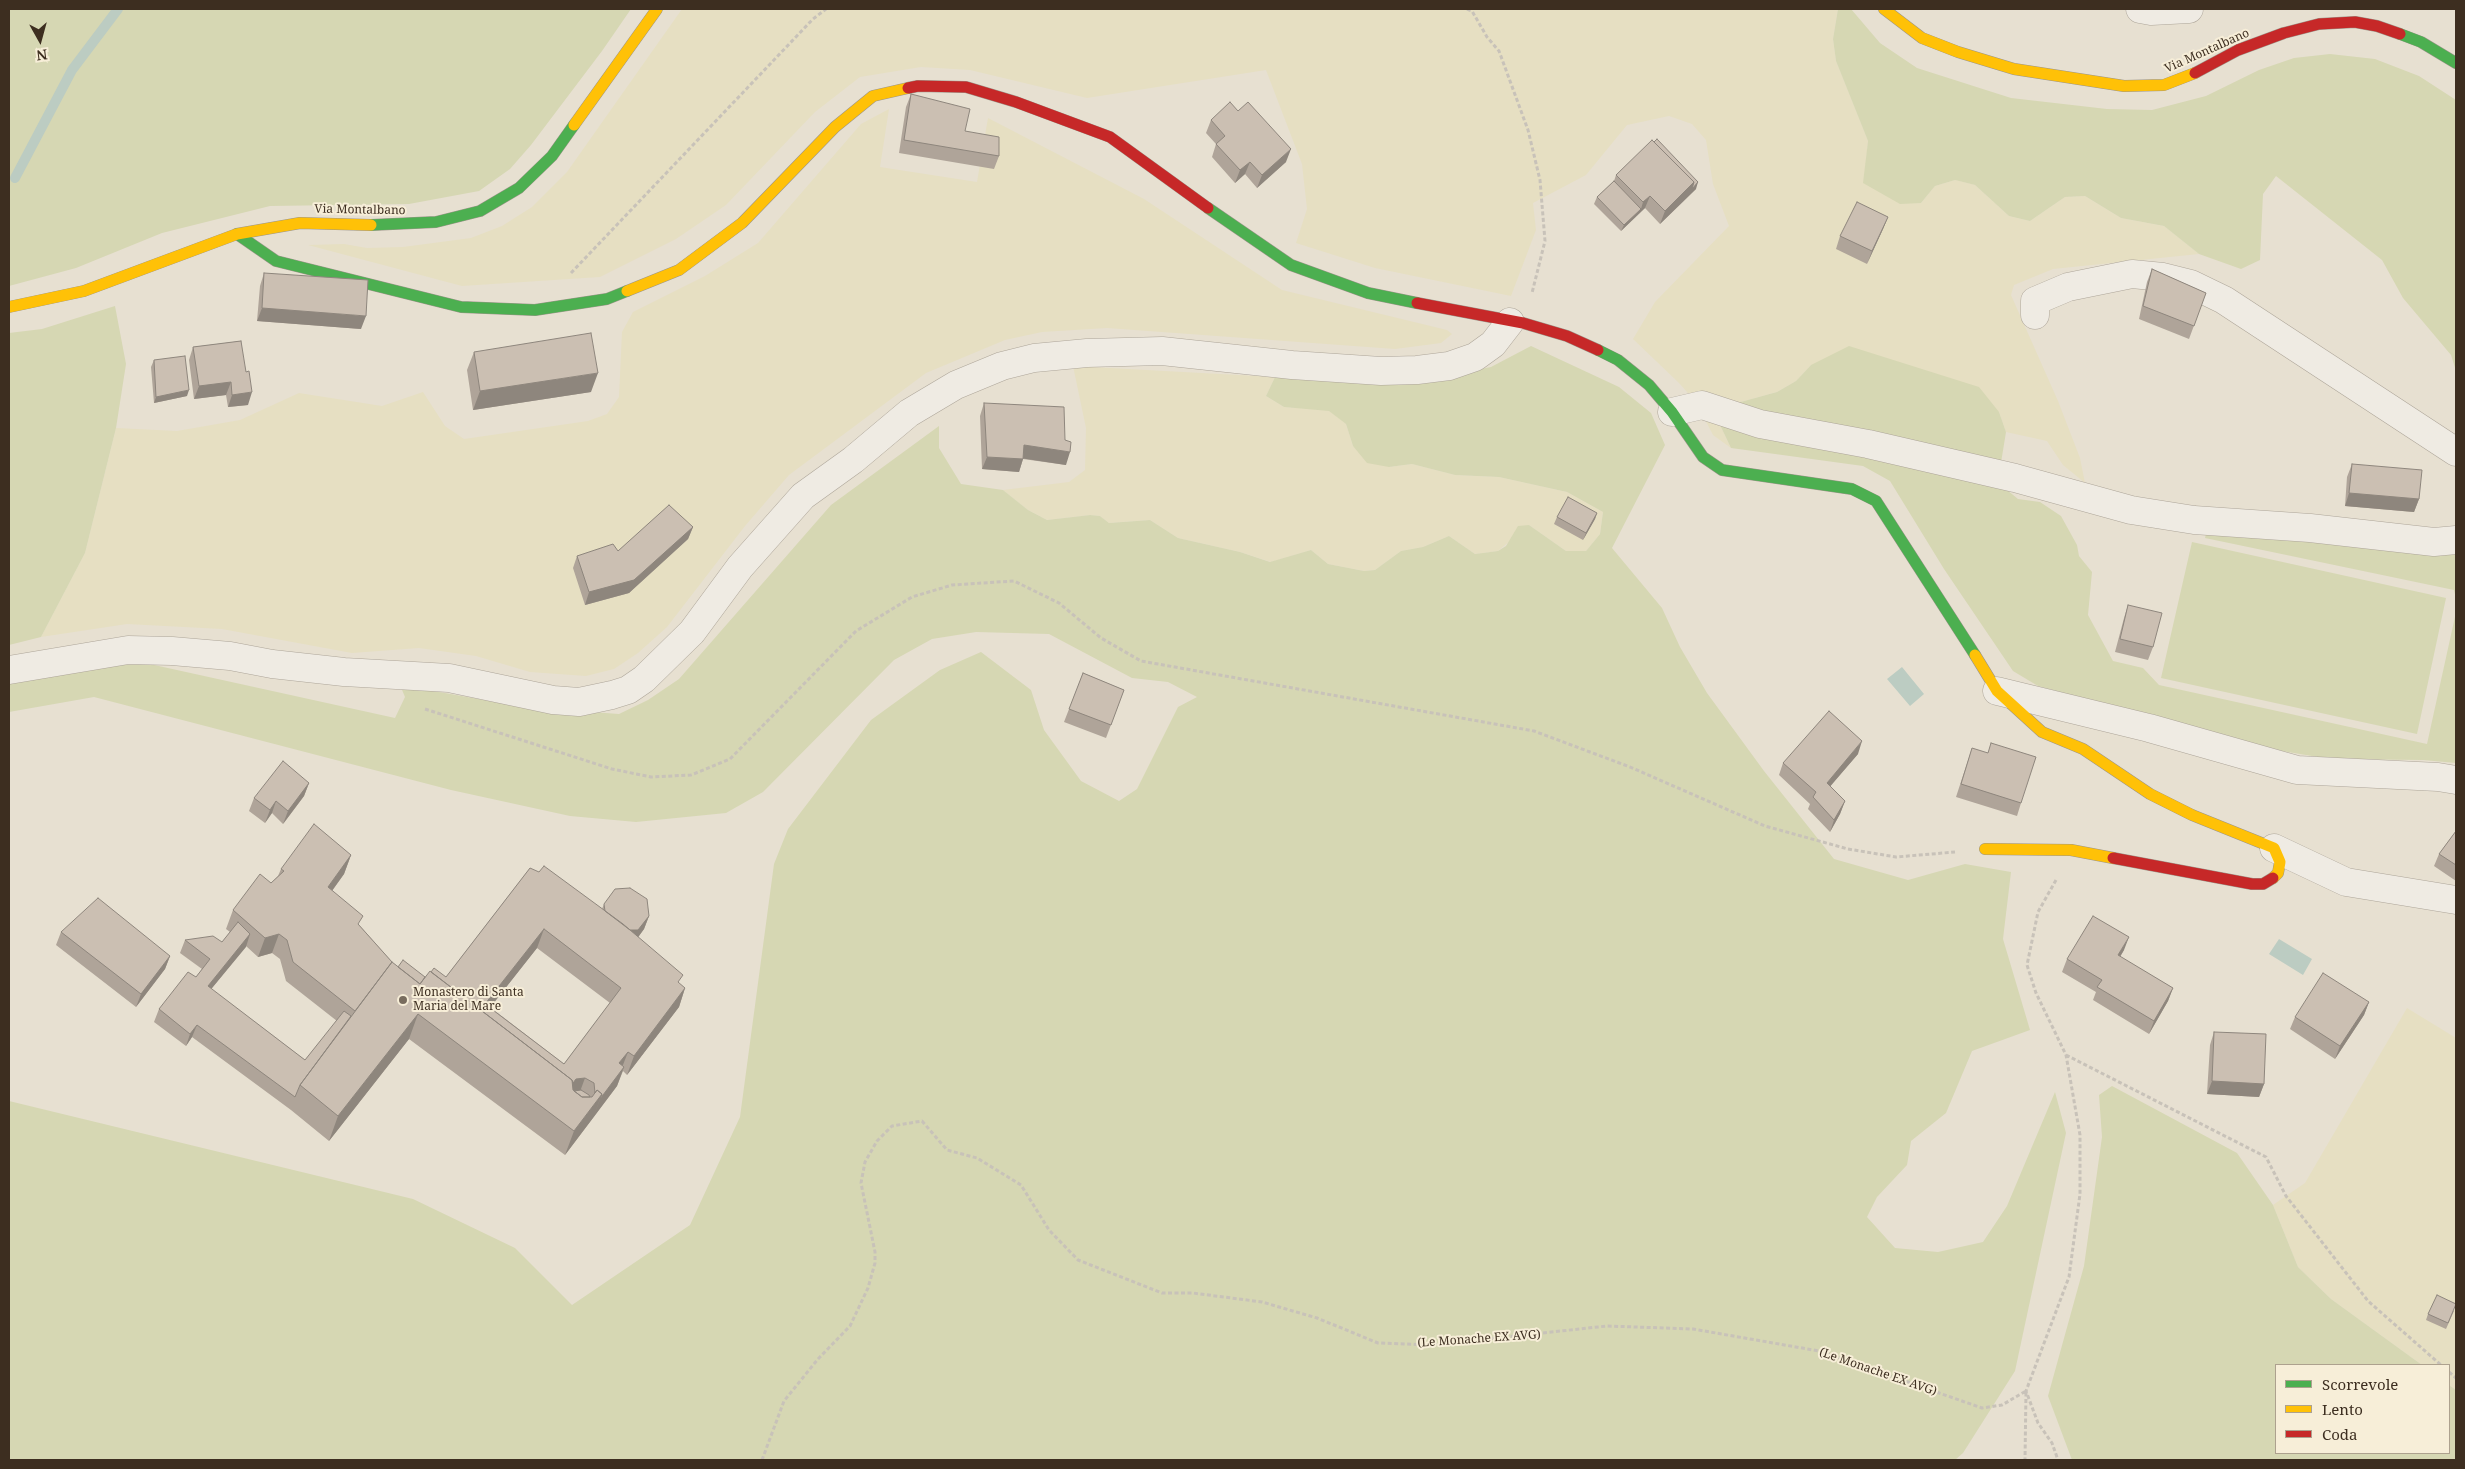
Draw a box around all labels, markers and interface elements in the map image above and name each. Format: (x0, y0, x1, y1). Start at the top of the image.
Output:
north arrow (15, 15, 65, 65)
street label: Via Montalbano (2162, 26, 2252, 76)
text: N (35, 45, 49, 65)
street label: Via Montalbano (314, 202, 406, 218)
place label: Monastero di Santa Maria del Mare (413, 986, 524, 1014)
marker: Monastero di Santa Maria del Mare (397, 994, 409, 1006)
street label: (Le Monache EX AVG) (1417, 1328, 1541, 1350)
street label: (Le Monache EX AVG) (1817, 1345, 1939, 1399)
legend (2275, 1364, 2450, 1454)
text: Scorrevole (2322, 1374, 2398, 1394)
text: Lento (2322, 1399, 2363, 1419)
text: Coda (2322, 1424, 2358, 1444)

